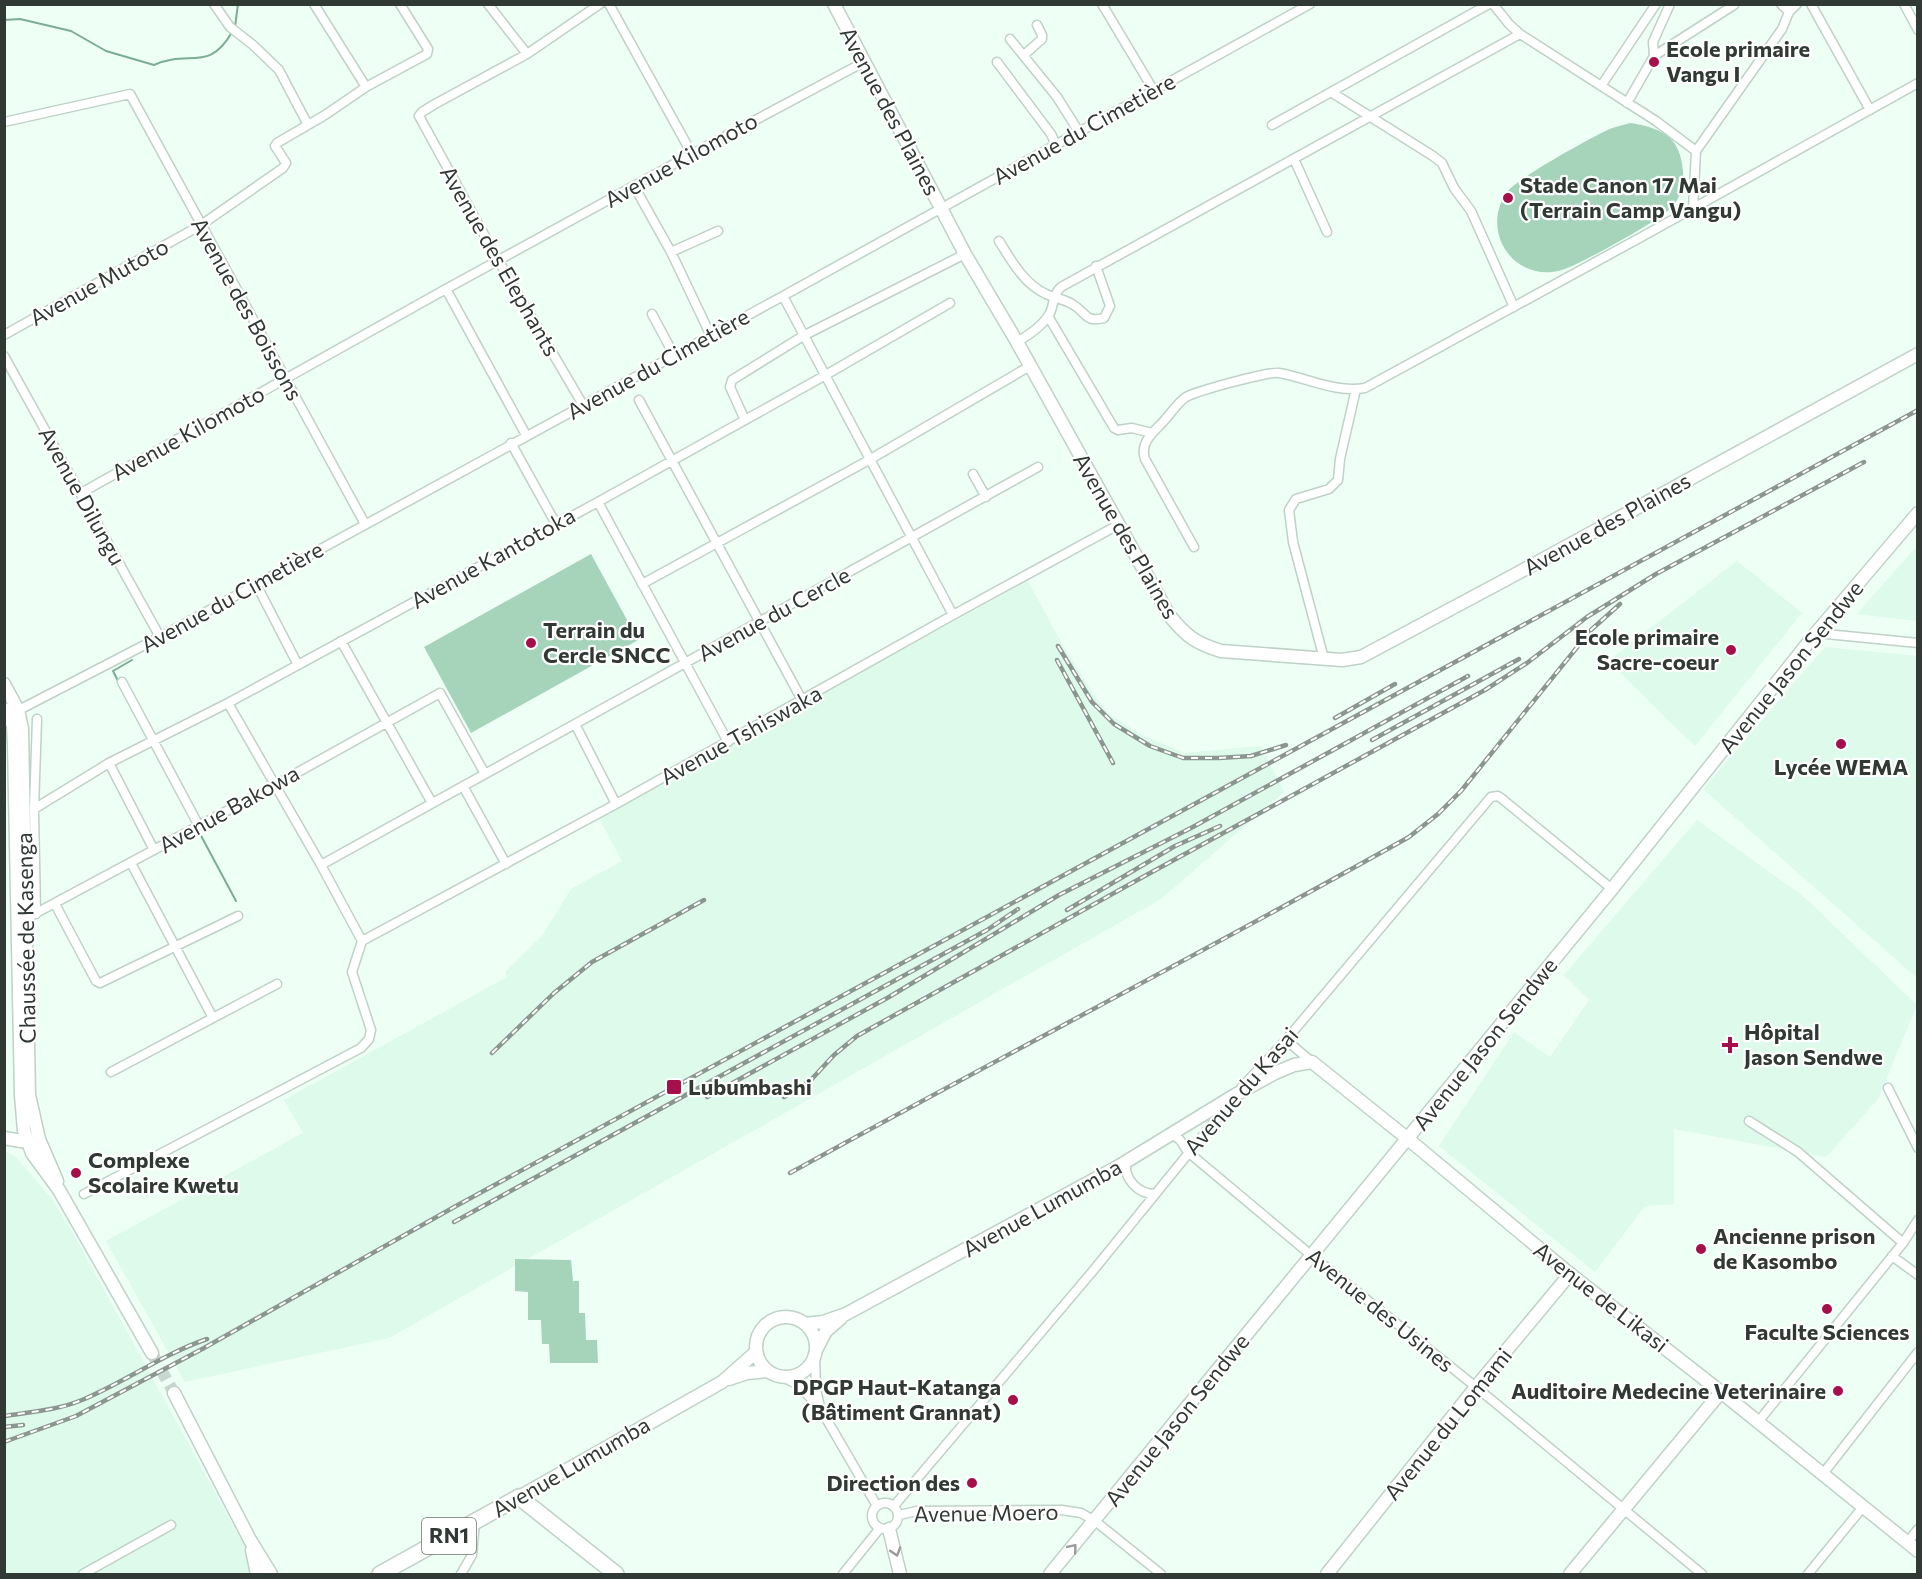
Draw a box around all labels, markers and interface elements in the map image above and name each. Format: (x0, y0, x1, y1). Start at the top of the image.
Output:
street label: Avenue des Plaines (835, 22, 946, 200)
place label: Ecole primaire Vangu I (1666, 35, 1810, 87)
marker: Ecole primaire Vangu I (1647, 55, 1661, 69)
street label: Avenue du Cimetière (988, 67, 1180, 190)
street label: Avenue Kilomoto (599, 106, 762, 213)
street label: Avenue des Elephants (435, 161, 566, 361)
place label: Stade Canon 17 Mai (Terrain Camp Vangu) (1520, 171, 1741, 223)
marker: Stade Canon 17 Mai (Terrain Camp Vangu) (1501, 191, 1515, 205)
street label: Avenue des Boissons (186, 213, 309, 405)
street label: Avenue Mutoto (25, 232, 173, 331)
street label: Avenue du Cimetière (562, 302, 754, 425)
street label: Avenue Kilomoto (106, 379, 269, 486)
street label: Avenue Dilungu (33, 422, 132, 570)
street label: Avenue des Plaines (1068, 448, 1185, 623)
street label: Avenue des Plaines (1518, 466, 1695, 581)
street label: Avenue Kantotoka (406, 501, 580, 614)
street label: Avenue du Cimetière (136, 535, 328, 658)
street label: Avenue du Cercle (693, 561, 855, 667)
street label: Avenue Jason Sendwe (1713, 575, 1868, 758)
place label: Terrain du Cercle SNCC (543, 616, 671, 668)
place label: Ecole primaire Sacre-coeur (1575, 623, 1719, 675)
marker: Terrain du Cercle SNCC (524, 636, 538, 650)
marker: Ecole primaire Sacre-coeur (1724, 643, 1738, 657)
street label: Avenue Tshiswaka (655, 679, 826, 790)
marker: Lycée WEMA (1834, 737, 1848, 751)
place label: Lycée WEMA (1774, 753, 1909, 780)
street label: Avenue Bakowa (154, 759, 304, 858)
street label: Chaussée de Kasenga (10, 832, 41, 1044)
street label: Avenue Jason Sendwe (1407, 952, 1562, 1135)
place label: Hôpital Jason Sendwe (1744, 1018, 1883, 1070)
street label: Avenue du Kasai (1178, 1021, 1303, 1160)
marker: Hôpital Jason Sendwe (1721, 1036, 1739, 1054)
place label: Lubumbashi (688, 1073, 812, 1100)
marker: Lubumbashi (665, 1078, 683, 1096)
place label: Complexe Scolaire Kwetu (88, 1146, 239, 1198)
street label: Avenue Lumumba (958, 1153, 1126, 1262)
marker: Complexe Scolaire Kwetu (69, 1166, 83, 1180)
place label: Ancienne prison de Kasombo (1713, 1222, 1876, 1274)
street label: Avenue de Likasi (1529, 1236, 1674, 1358)
street label: Avenue des Usines (1301, 1242, 1460, 1377)
marker: Ancienne prison de Kasombo (1694, 1242, 1708, 1256)
marker: Faculte Sciences (1820, 1302, 1834, 1316)
place label: Faculte Sciences (1745, 1318, 1909, 1345)
street label: Avenue Jason Sendwe (1099, 1328, 1254, 1511)
street label: Avenue du Lomami (1378, 1342, 1517, 1505)
place label: DPGP Haut-Katanga (Bâtiment Grannat) (793, 1373, 1001, 1425)
place label: Auditoire Medecine Veterinaire (1511, 1377, 1826, 1404)
marker: Auditoire Medecine Veterinaire (1831, 1384, 1845, 1398)
marker: DPGP Haut-Katanga (Bâtiment Grannat) (1006, 1393, 1020, 1407)
street label: Avenue Lumumba (487, 1410, 654, 1523)
place label: Direction des (827, 1469, 960, 1496)
marker: Direction des (965, 1476, 979, 1490)
street label: Avenue Moero (913, 1498, 1059, 1527)
road number: RN1 (422, 1518, 476, 1554)
one-way arrow (1066, 1544, 1077, 1555)
one-way arrow (889, 1546, 901, 1557)

